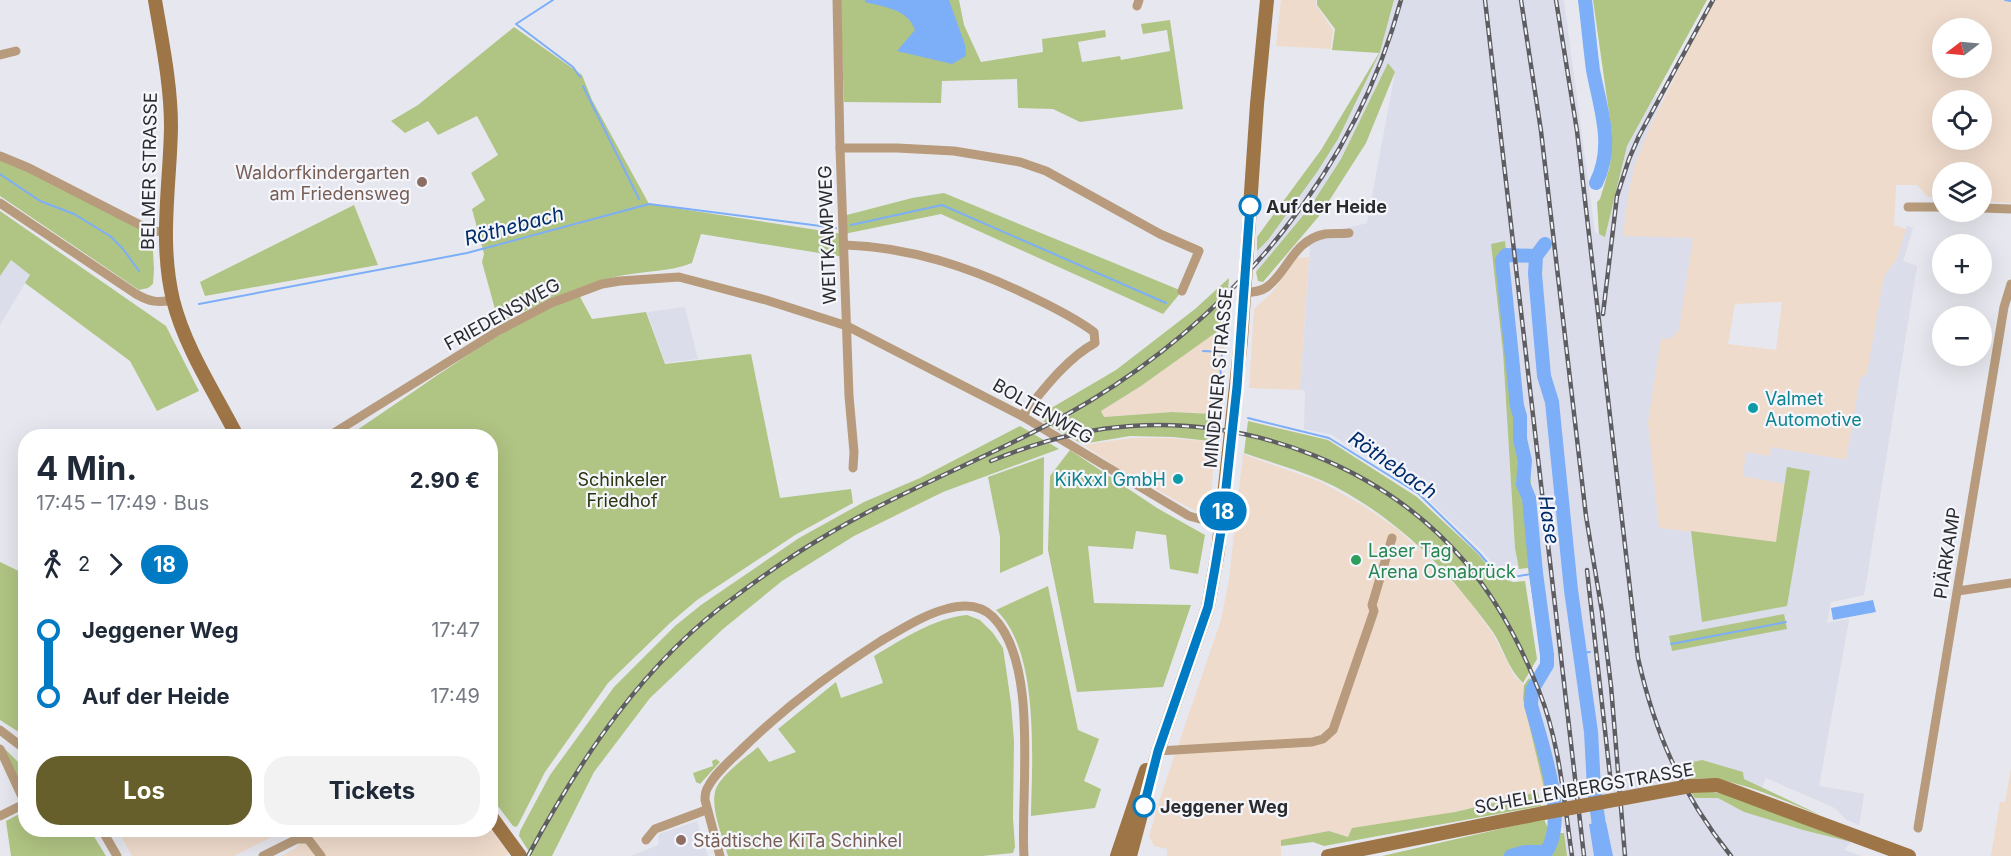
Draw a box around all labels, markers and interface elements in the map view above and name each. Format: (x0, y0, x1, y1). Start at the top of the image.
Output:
north arrow (1932, 18, 1992, 78)
map controls (1932, 18, 1992, 366)
button: locate (1932, 90, 1992, 150)
street label: BELMER STRASSE (137, 92, 161, 250)
place label: Waldorfkindergarten am Friedensweg (235, 162, 410, 204)
button: layers (1932, 162, 1992, 222)
street label: WEITKAMPWEG (814, 165, 840, 305)
marker: Waldorfkindergarten am Friedensweg (415, 175, 429, 189)
marker: Auf der Heide (1239, 195, 1261, 217)
place label: Auf der Heide (1266, 196, 1387, 217)
water label: Röthebach (461, 201, 567, 251)
button: + (1932, 234, 1992, 294)
street label: FRIEDENSWEG (441, 274, 563, 354)
street label: MINDENER STRASSE (1200, 287, 1236, 469)
button: − (1932, 306, 1992, 366)
street label: BOLTENWEG (989, 374, 1097, 448)
place label: Valmet Automotive (1765, 388, 1862, 430)
marker: Valmet Automotive (1746, 401, 1760, 415)
water label: Röthebach (1344, 426, 1442, 504)
text: 4 Min. (36, 448, 137, 488)
text: 2.90 € (410, 467, 480, 493)
park label: Schinkeler Friedhof (577, 469, 667, 511)
place label: KiKxxl GmbH (1055, 469, 1166, 490)
marker: KiKxxl GmbH (1171, 472, 1185, 486)
text: 17:45 – 17:49 · Bus (36, 491, 209, 515)
line badge: 18 (1196, 492, 1250, 530)
water label: Hase (1533, 494, 1565, 546)
text: 18 (1212, 499, 1234, 524)
street label: PIÄRKAMP (1928, 505, 1965, 600)
place label: Laser Tag Arena Osnabrück (1368, 540, 1516, 582)
icon: walk (36, 548, 69, 581)
icon: forward (99, 548, 132, 581)
text: 2 (78, 552, 90, 576)
text: 18 (153, 552, 176, 577)
marker: Laser Tag Arena Osnabrück (1349, 553, 1363, 567)
text: Jeggener Weg (82, 617, 239, 643)
text: 17:47 (431, 618, 480, 642)
text: Auf der Heide (82, 683, 230, 709)
text: 17:49 (430, 684, 480, 708)
button: Los (36, 756, 252, 825)
button: Tickets (264, 756, 480, 825)
street label: SCHELLENBERGSTRASSE (1473, 758, 1695, 818)
marker: Jeggener Weg (1133, 795, 1155, 817)
place label: Jeggener Weg (1160, 796, 1288, 817)
place label: Städtische KiTa Schinkel (693, 830, 902, 851)
marker: Städtische KiTa Schinkel (674, 833, 688, 847)

